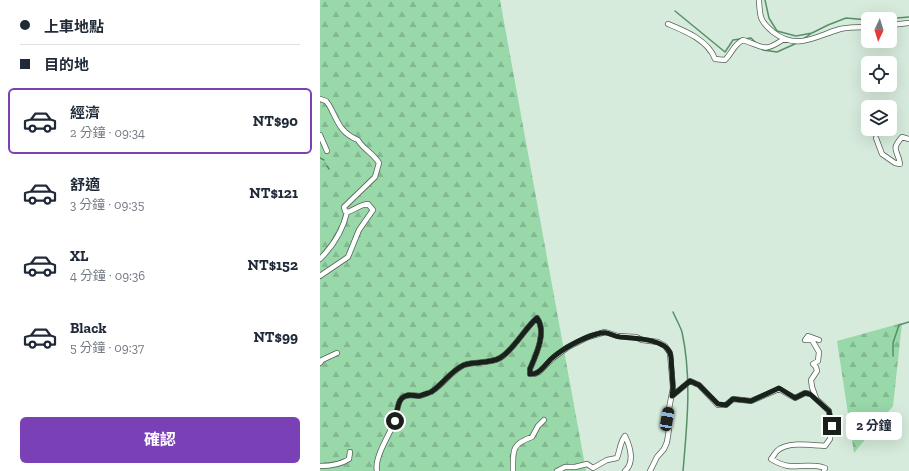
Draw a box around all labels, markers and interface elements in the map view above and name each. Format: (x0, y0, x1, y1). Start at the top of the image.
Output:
north arrow (861, 12, 897, 48)
map controls (861, 12, 897, 136)
text: 上車地點 (44, 18, 104, 36)
text: 目的地 (44, 56, 89, 74)
button: locate (861, 56, 897, 92)
button: layers (861, 100, 897, 136)
icon: car (22, 103, 58, 139)
text: 經濟 (70, 104, 100, 122)
text: NT$90 (253, 112, 298, 130)
text: 2 分鐘 · 09:34 (70, 125, 145, 140)
icon: car (22, 175, 58, 211)
text: 舒適 (70, 176, 100, 194)
text: NT$121 (249, 184, 298, 202)
text: 3 分鐘 · 09:35 (70, 197, 144, 212)
icon: car (22, 247, 58, 283)
text: XL (70, 247, 88, 265)
text: NT$152 (248, 256, 298, 274)
text: 4 分鐘 · 09:36 (70, 268, 145, 283)
icon: car (22, 319, 58, 355)
text: Black (70, 319, 107, 337)
text: NT$99 (253, 328, 298, 346)
text: 5 分鐘 · 09:37 (70, 340, 144, 355)
car (659, 406, 675, 432)
route start (386, 412, 404, 430)
callout: 2 分鐘 (846, 412, 902, 440)
button: 確認 (20, 417, 300, 463)
route end (823, 417, 841, 435)
text: 2 分鐘 (856, 418, 892, 433)

